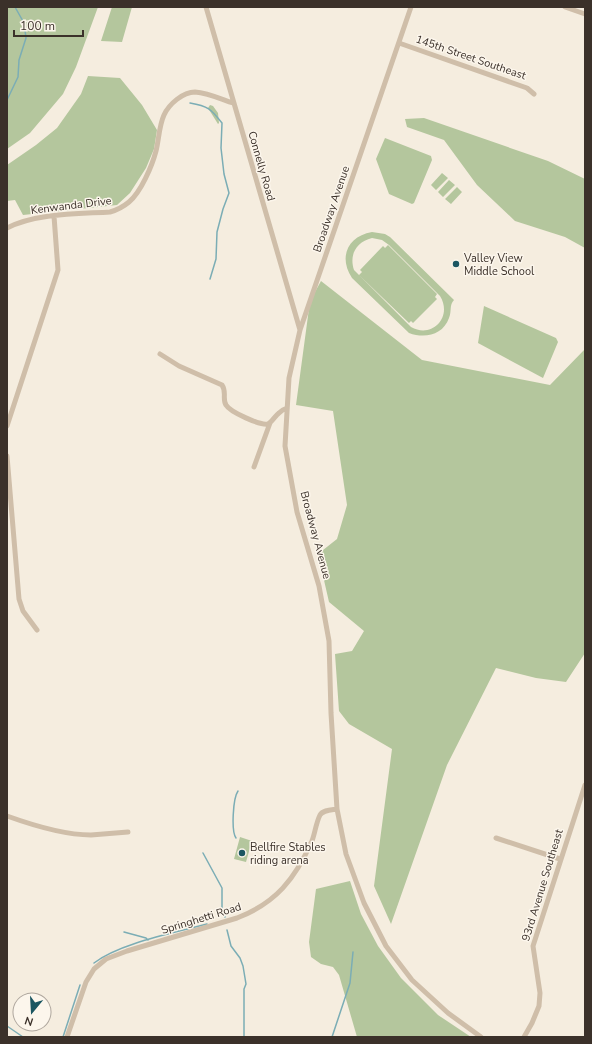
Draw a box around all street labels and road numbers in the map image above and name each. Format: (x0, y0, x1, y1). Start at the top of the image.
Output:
street label: 145th Street Southeast (414, 32, 528, 83)
street label: Connelly Road (244, 129, 279, 203)
street label: Broadway Avenue (310, 164, 353, 254)
street label: Kenwanda Drive (30, 193, 112, 218)
street label: Broadway Avenue (297, 489, 335, 581)
street label: 93rd Avenue Southeast (518, 827, 567, 943)
street label: Springhetti Road (159, 899, 243, 938)

